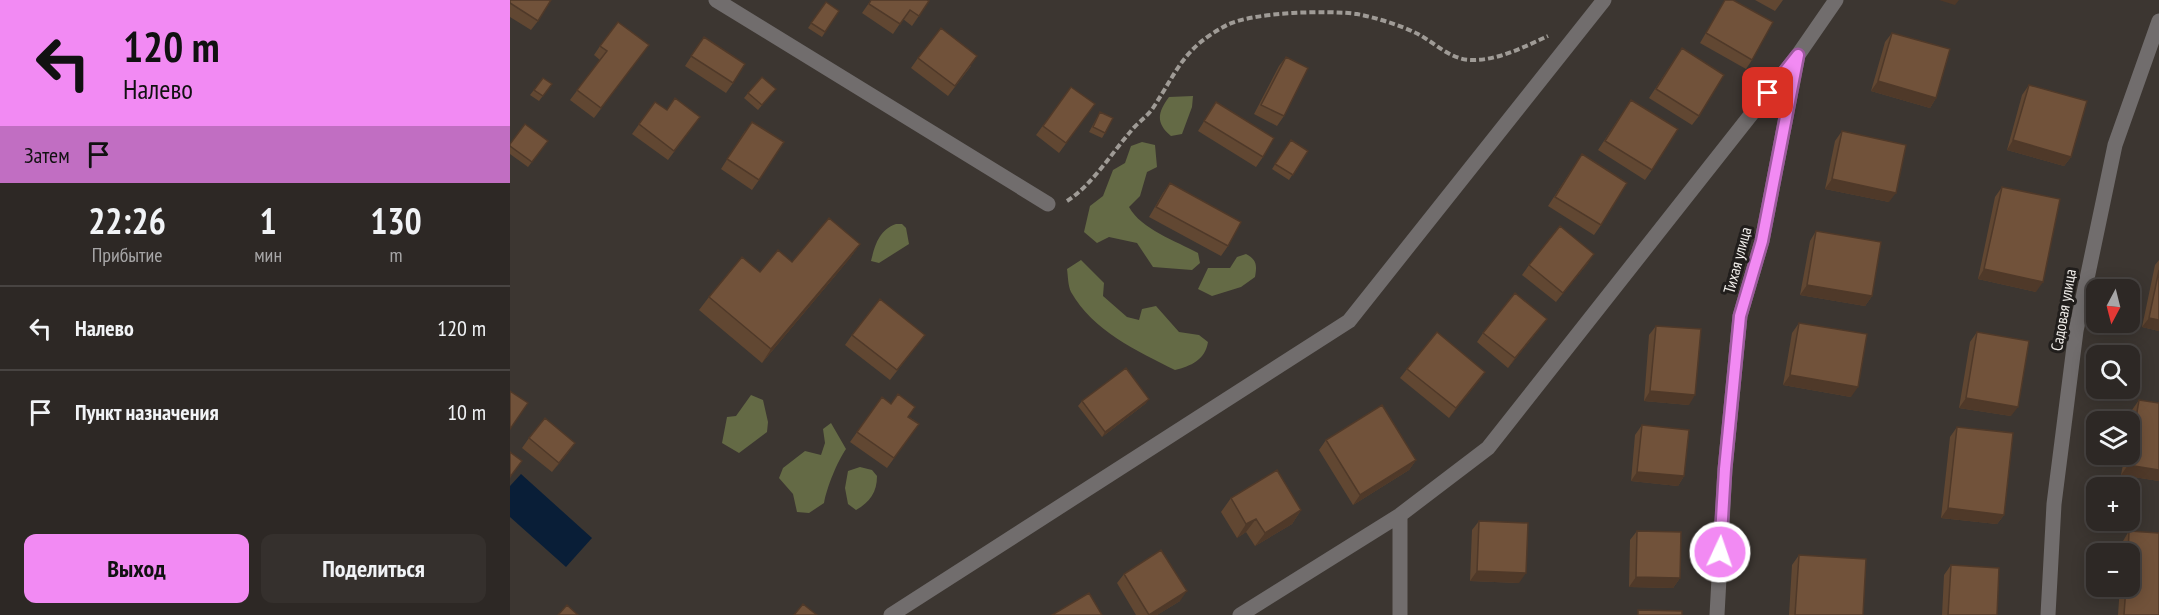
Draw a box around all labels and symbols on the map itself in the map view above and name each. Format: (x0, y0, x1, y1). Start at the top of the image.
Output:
pin (1742, 67, 1793, 118)
street label: Тихая улица (1719, 225, 1755, 295)
street label: Садовая улица (2046, 267, 2080, 353)
north arrow (2086, 279, 2140, 333)
position arrow (1688, 520, 1752, 584)

